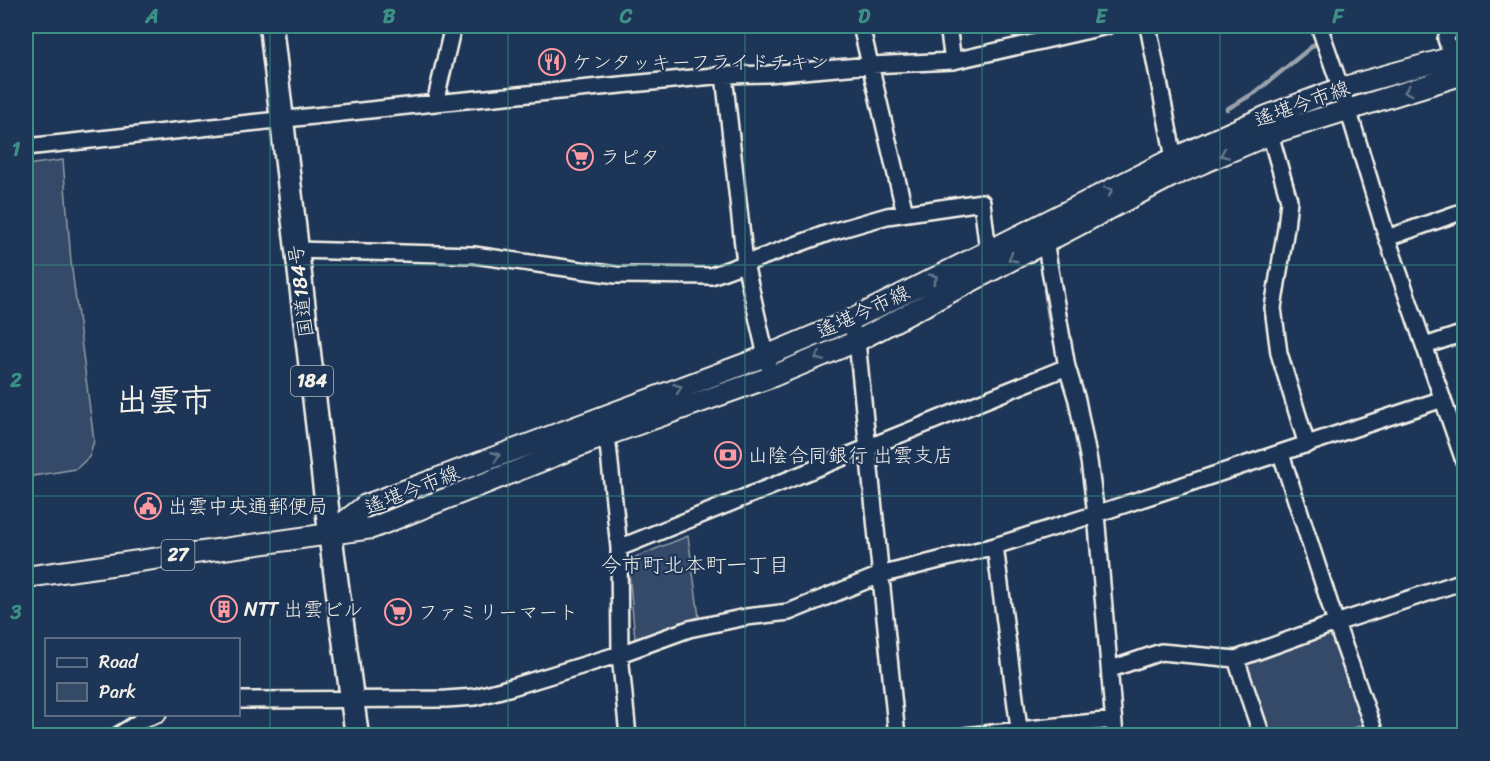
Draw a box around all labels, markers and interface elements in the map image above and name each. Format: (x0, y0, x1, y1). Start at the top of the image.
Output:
text: A (144, 0, 159, 34)
text: B (383, 0, 396, 34)
text: C (619, 0, 633, 34)
text: D (858, 0, 871, 34)
text: E (1095, 0, 1108, 34)
text: F (1332, 0, 1345, 34)
place label: ケンタッキーフライドチキン (572, 45, 830, 80)
restaurant icon: ケンタッキーフライドチキン (537, 47, 567, 77)
street label: 遙堪今市線 (1249, 70, 1355, 138)
one-way arrow (1404, 84, 1414, 96)
text: 1 (12, 132, 21, 167)
place label: ラピタ (600, 140, 660, 175)
supermarket icon: ラピタ (565, 142, 595, 172)
one-way arrow (1219, 147, 1230, 159)
one-way arrow (1102, 186, 1113, 198)
street label: 国道184号 (278, 243, 324, 339)
one-way arrow (1007, 251, 1018, 262)
one-way arrow (928, 274, 939, 285)
street label: 遙堪今市線 (810, 275, 916, 349)
one-way arrow (815, 350, 826, 362)
text: 2 (9, 363, 22, 398)
road number: 184 (291, 366, 333, 396)
district label: 出雲市 (116, 372, 212, 429)
one-way arrow (672, 383, 683, 395)
place label: 山陰合同銀行 出雲支店 (748, 438, 953, 473)
bank icon: 山陰合同銀行 出雲支店 (713, 440, 743, 470)
one-way arrow (490, 451, 501, 463)
street label: 遙堪今市線 (359, 455, 465, 525)
place label: 出雲中央通郵便局 (168, 489, 328, 524)
public building icon: 出雲中央通郵便局 (133, 491, 163, 521)
road number: 27 (162, 540, 195, 570)
district label: 今市町北本町一丁目 (601, 546, 790, 584)
place label: NTT 出雲ビル (244, 592, 363, 627)
building icon: NTT 出雲ビル (209, 594, 239, 624)
text: 3 (10, 595, 22, 630)
place label: ファミリーマート (418, 595, 578, 630)
supermarket icon: ファミリーマート (383, 597, 413, 627)
legend (45, 638, 240, 716)
text: Road (99, 646, 139, 678)
text: Park (99, 676, 136, 708)

